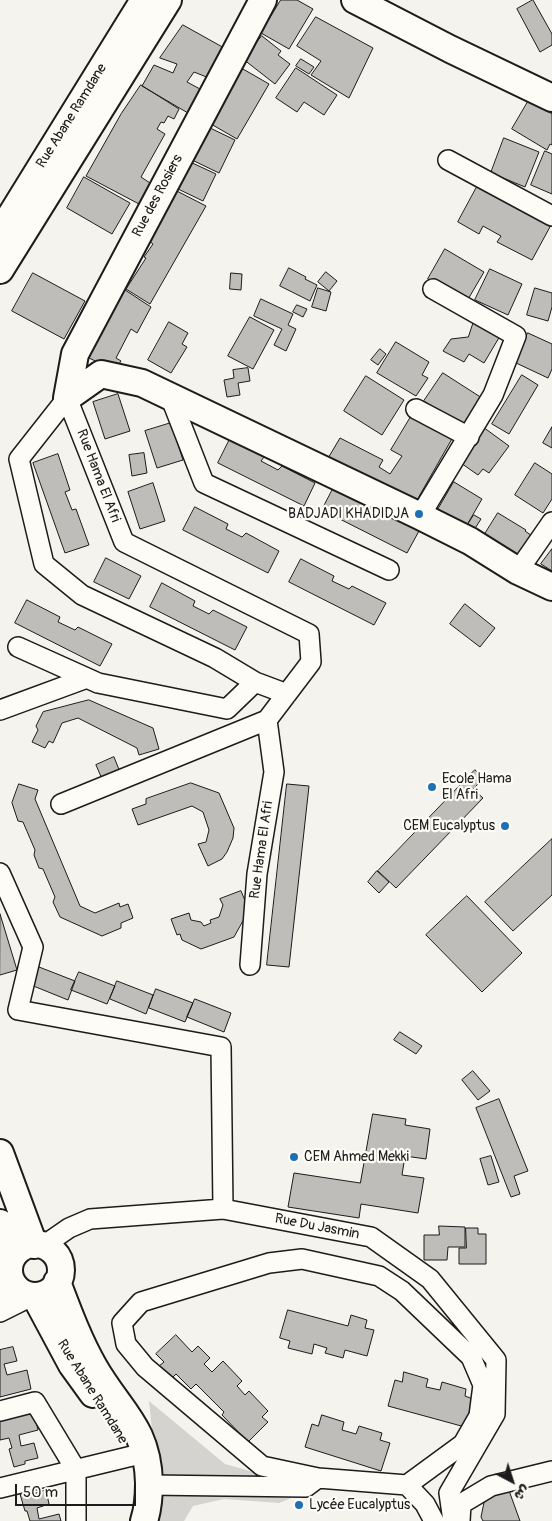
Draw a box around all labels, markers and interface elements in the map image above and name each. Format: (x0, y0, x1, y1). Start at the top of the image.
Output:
street label: Rue Abane Ramdane (33, 61, 111, 171)
street label: Rue des Rosiers (129, 152, 187, 240)
street label: Rue Hama El Afri (73, 427, 123, 525)
place label: BADJADI KHADIDJA (288, 506, 409, 522)
marker: BADJADI KHADIDJA (413, 508, 425, 520)
place label: Ecole Hama El Afri (442, 771, 511, 804)
marker: Ecole Hama El Afri (426, 781, 438, 793)
street label: Rue Hama El Afri (247, 800, 277, 900)
place label: CEM Eucalyptus (403, 818, 495, 834)
marker: CEM Eucalyptus (499, 820, 511, 832)
place label: CEM Ahmed Mekki (304, 1149, 409, 1165)
marker: CEM Ahmed Mekki (288, 1151, 300, 1163)
street label: Rue Du Jasmin (273, 1211, 361, 1243)
street label: Rue Abane Ramdane (53, 1337, 131, 1447)
north arrow (487, 1456, 537, 1506)
scale bar (18, 1474, 139, 1506)
text: ش (511, 1481, 533, 1504)
text: 50 m (23, 1483, 58, 1502)
place label: Lycée Eucalyptus (309, 1497, 410, 1513)
marker: Lycée Eucalyptus (293, 1499, 305, 1511)

